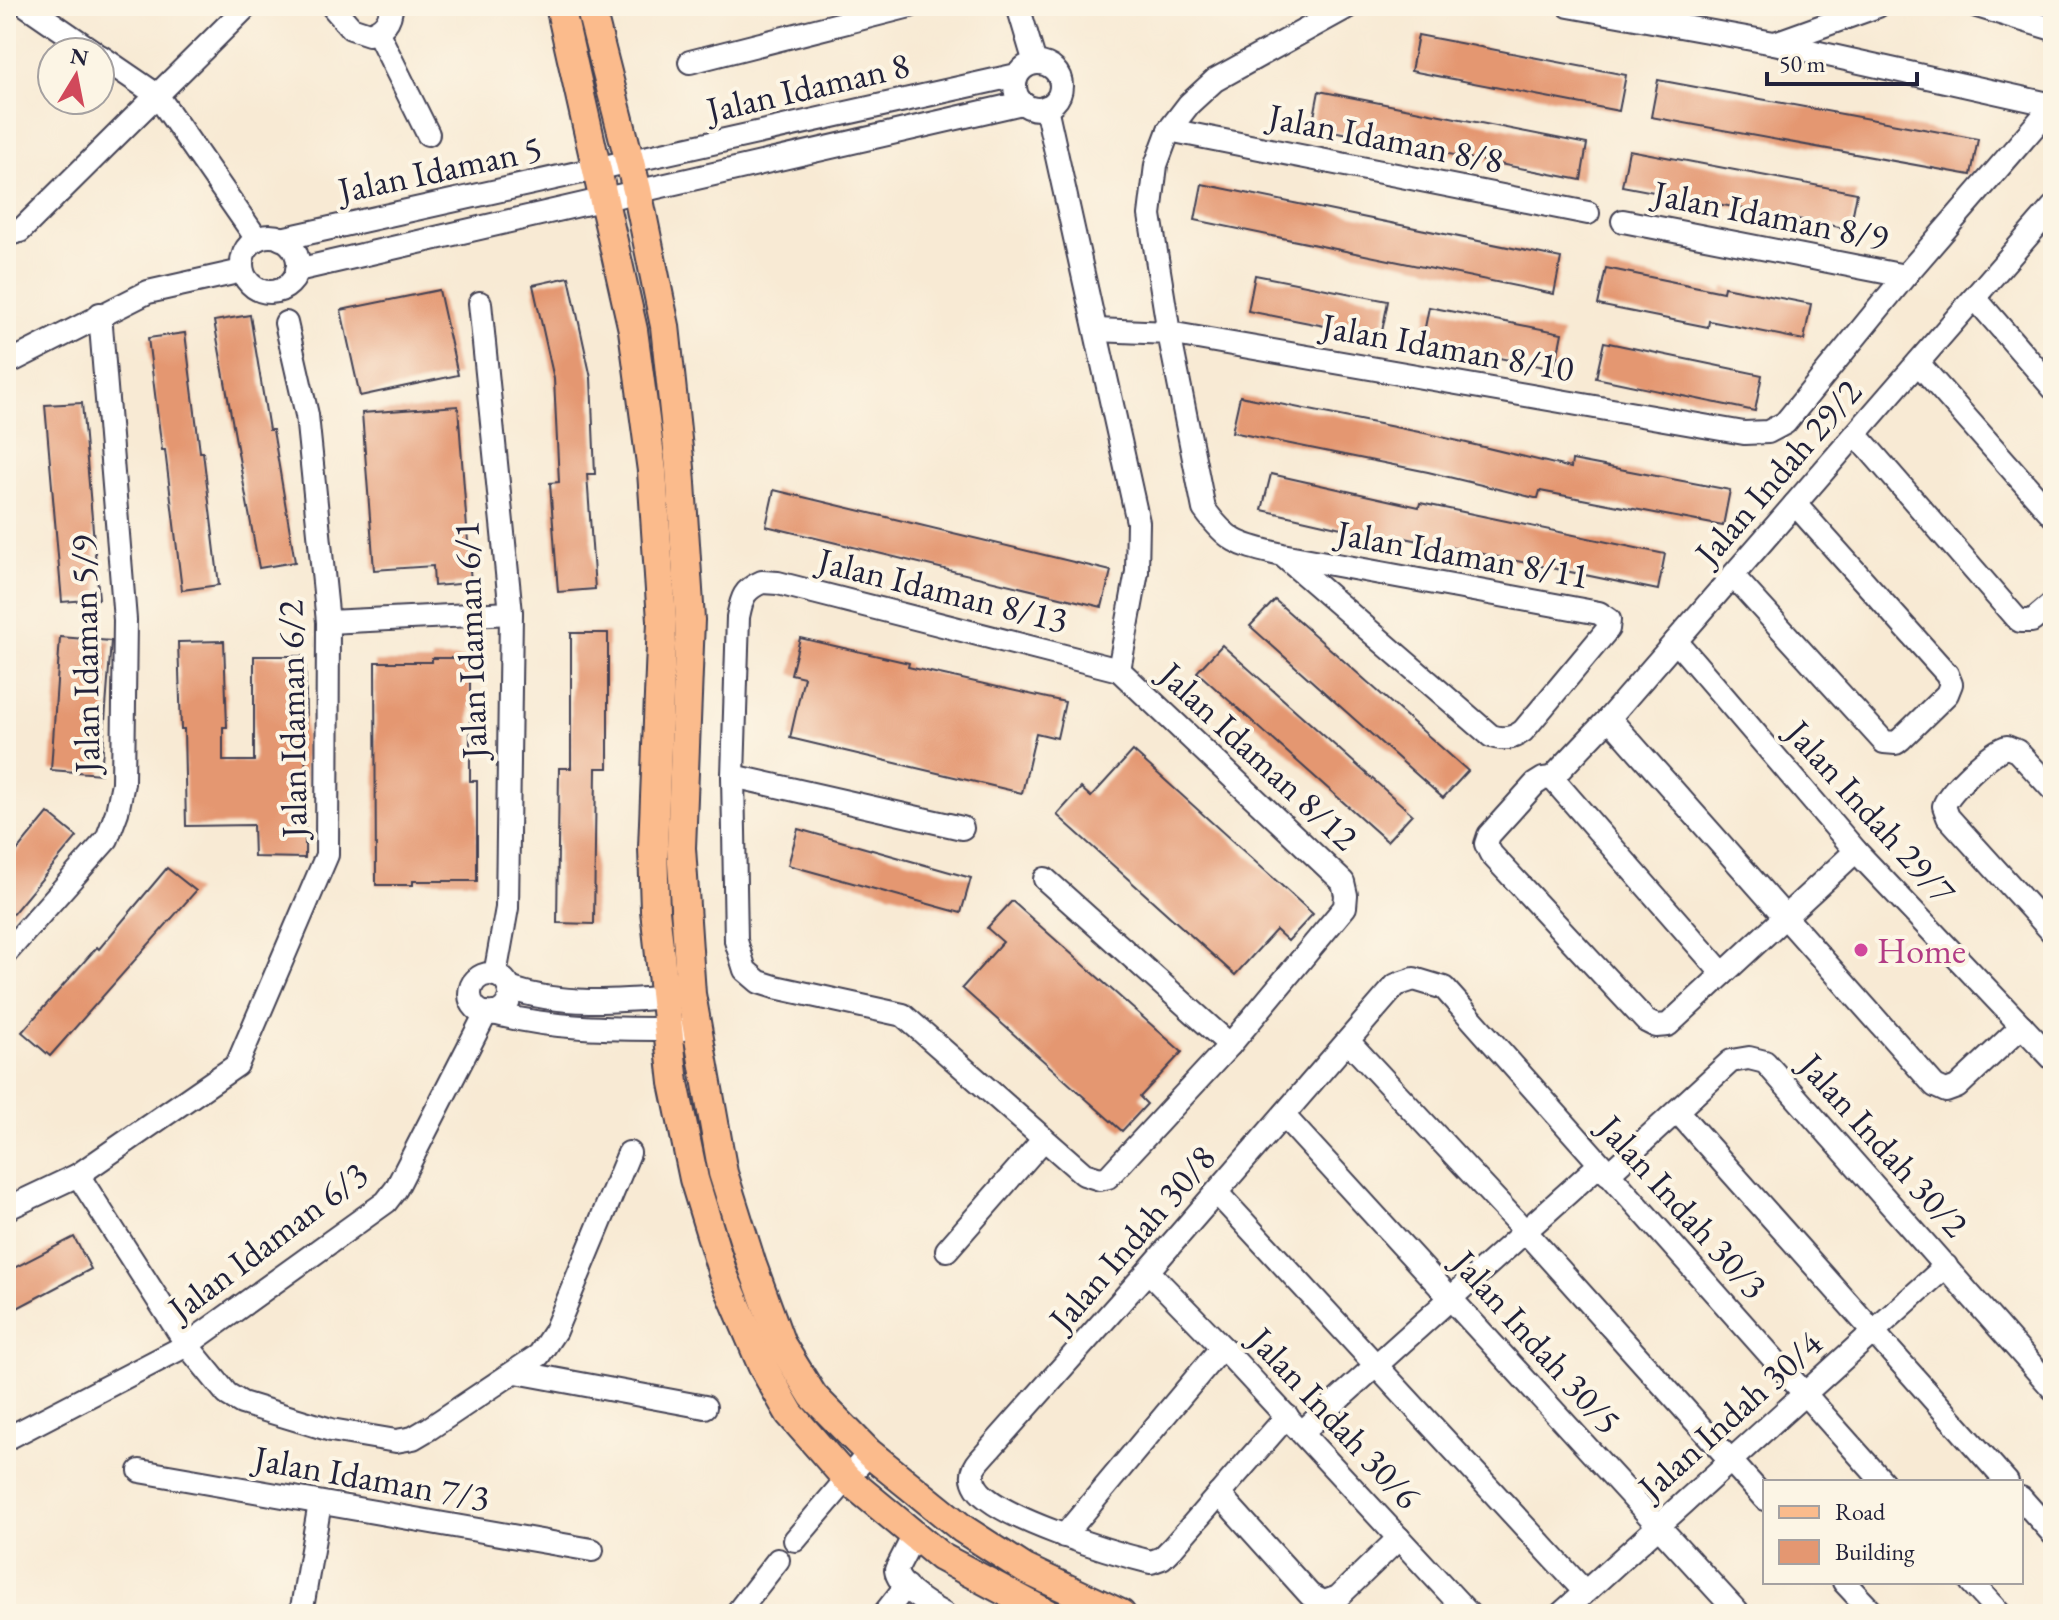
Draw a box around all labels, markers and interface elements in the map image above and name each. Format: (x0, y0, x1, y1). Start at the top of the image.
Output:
north arrow (36, 36, 116, 116)
scale bar (1767, 36, 1917, 86)
text: N (68, 41, 91, 73)
street label: Jalan Idaman 8 (699, 41, 914, 134)
text: 50 m (1779, 48, 1826, 79)
street label: Jalan Idaman 8/8 (1262, 92, 1507, 184)
street label: Jalan Idaman 5 (331, 125, 546, 214)
street label: Jalan Idaman 8/9 (1647, 169, 1892, 261)
street label: Jalan Idaman 8/10 (1315, 301, 1578, 392)
street label: Jalan Indah 29/2 (1682, 369, 1872, 577)
street label: Jalan Idaman 8/11 (1330, 508, 1593, 599)
street label: Jalan Idaman 6/1 (442, 520, 498, 763)
street label: Jalan Idaman 5/9 (59, 535, 111, 776)
street label: Jalan Idaman 8/13 (810, 536, 1073, 644)
street label: Jalan Idaman 6/2 (266, 600, 318, 841)
street label: Jalan Idaman 8/12 (1147, 650, 1368, 860)
street label: Jalan Indah 29/7 (1774, 708, 1966, 914)
place label: Home (1877, 927, 1966, 974)
marker: Home (1852, 941, 1870, 959)
street label: Jalan Indah 30/2 (1787, 1041, 1979, 1247)
street label: Jalan Indah 30/3 (1586, 1103, 1778, 1309)
street label: Jalan Indah 30/8 (1036, 1135, 1226, 1343)
street label: Jalan Idaman 6/3 (156, 1151, 377, 1333)
street label: Jalan Indah 30/5 (1440, 1238, 1632, 1444)
street label: Jalan Indah 30/6 (1237, 1315, 1431, 1519)
street label: Jalan Indah 30/4 (1626, 1320, 1832, 1512)
street label: Jalan Idaman 7/3 (248, 1434, 493, 1522)
legend (1763, 1480, 2023, 1584)
text: Road (1835, 1496, 1886, 1527)
text: Building (1835, 1536, 1915, 1567)

